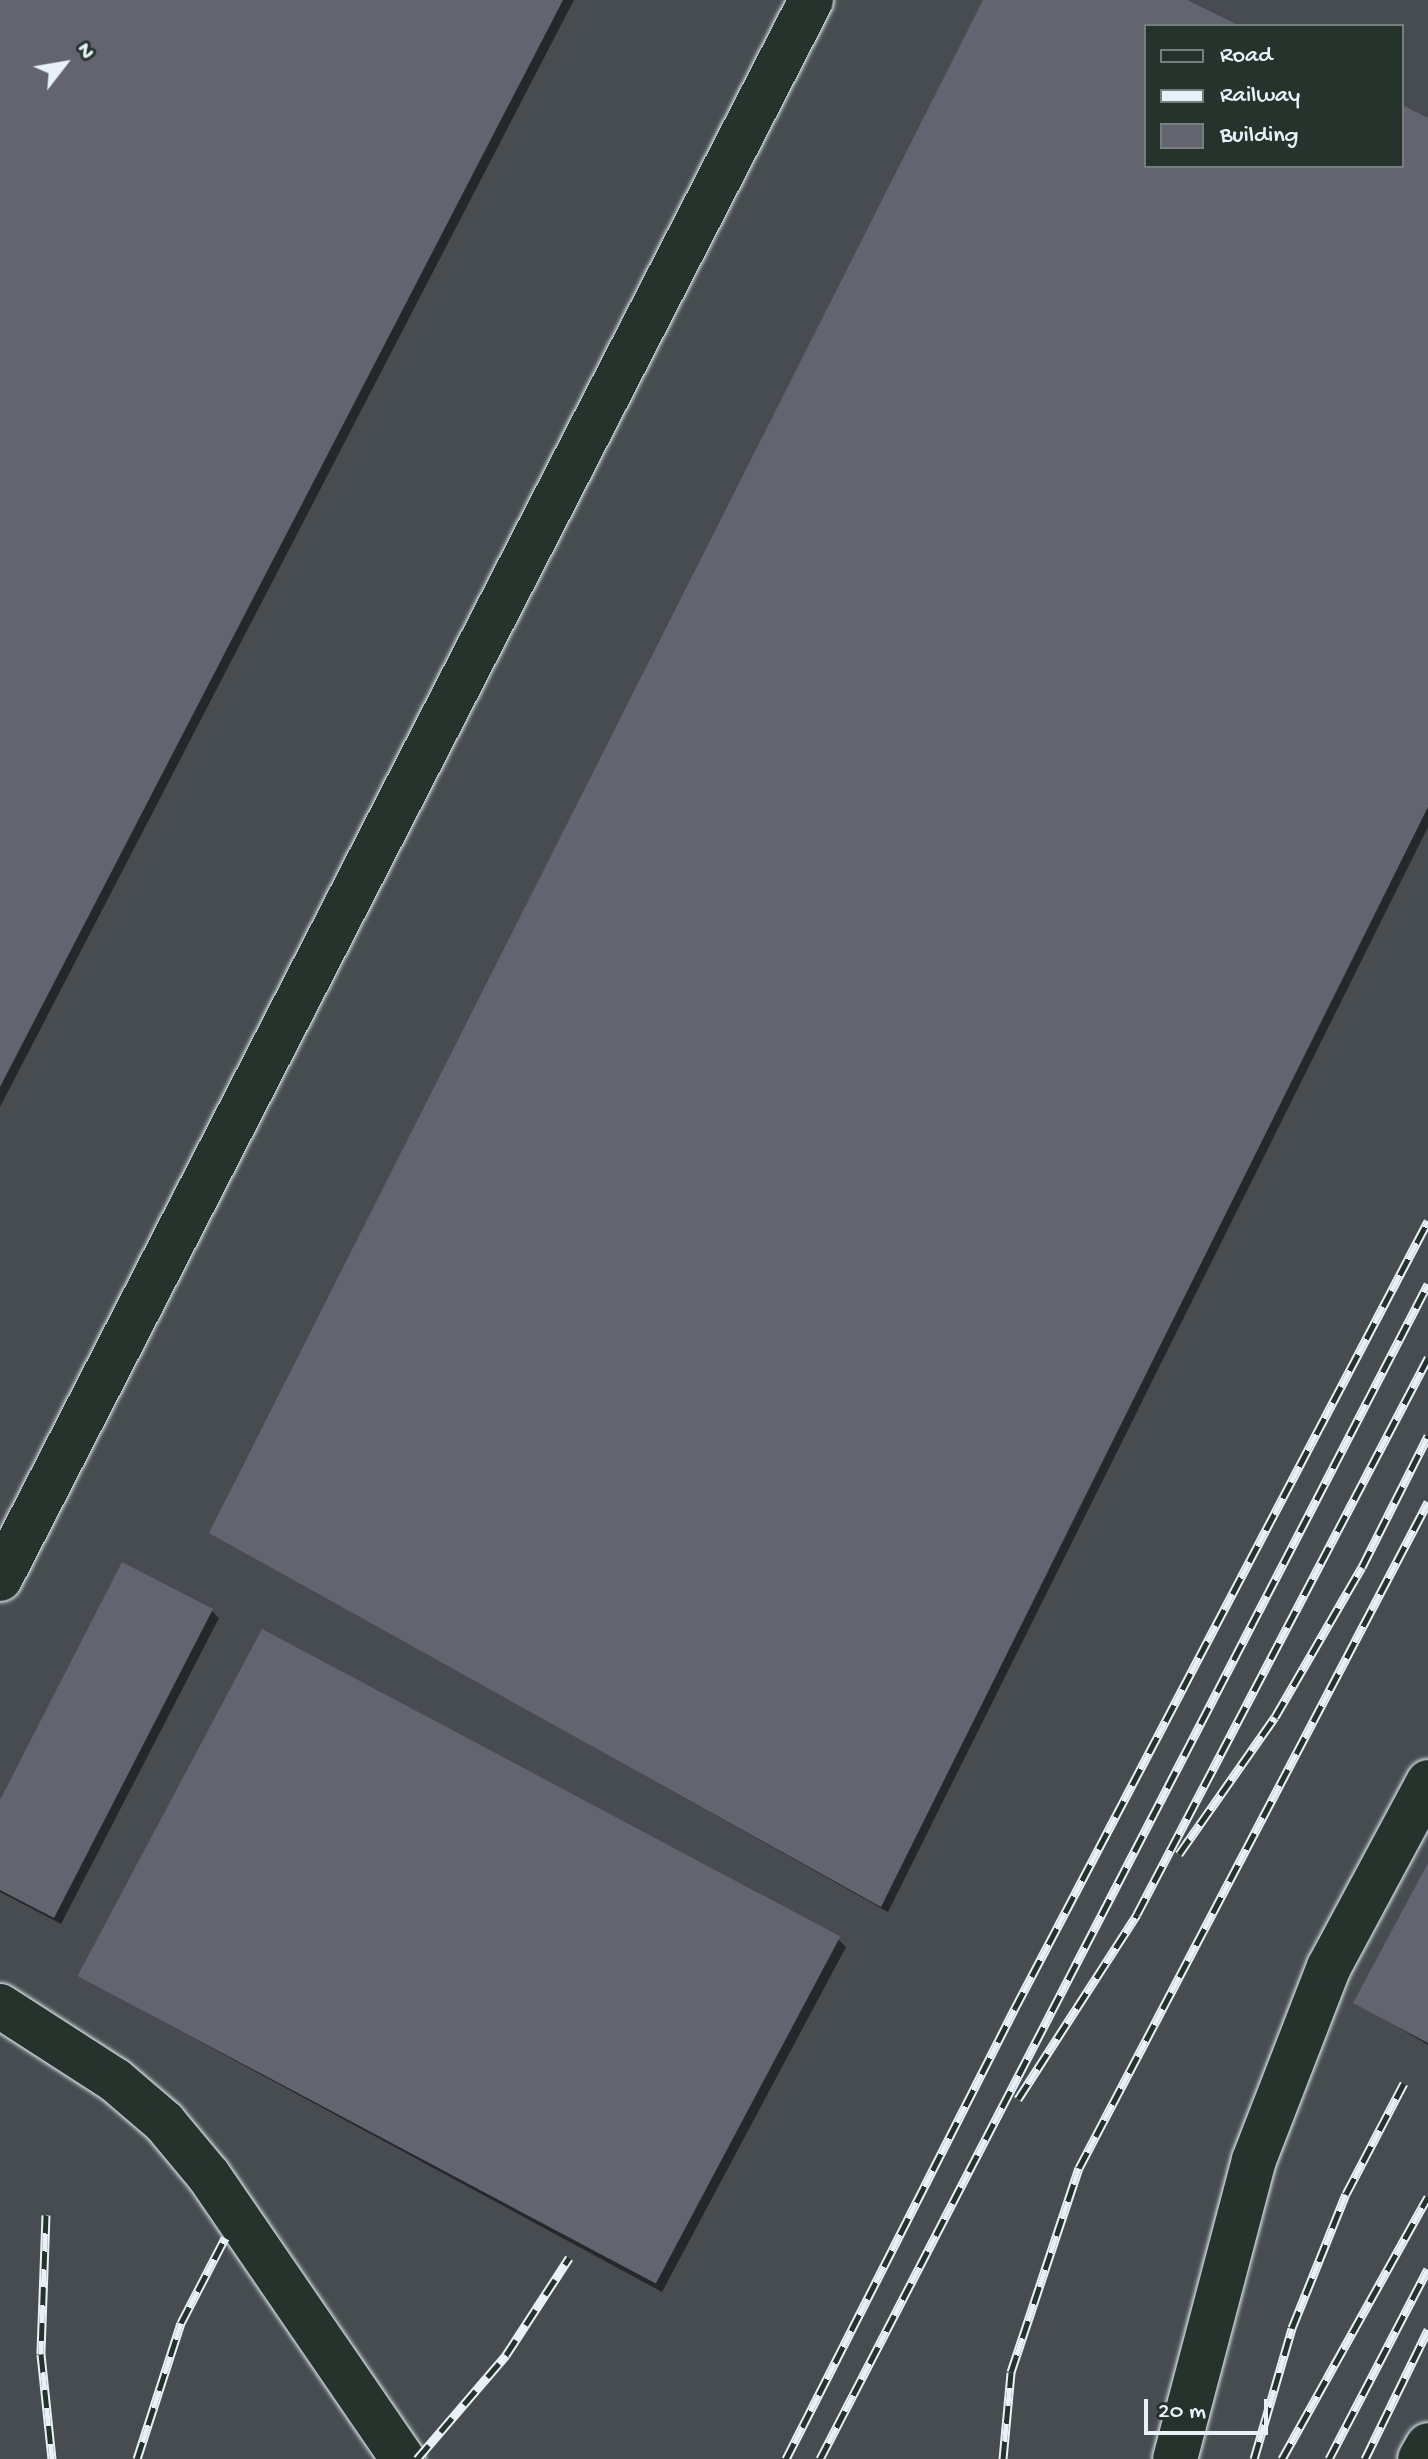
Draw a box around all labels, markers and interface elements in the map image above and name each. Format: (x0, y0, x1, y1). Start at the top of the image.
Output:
north arrow (24, 24, 104, 104)
legend (1144, 24, 1404, 168)
text: N (70, 39, 99, 64)
text: Road (1220, 42, 1272, 71)
text: Railway (1220, 82, 1300, 111)
text: Building (1220, 122, 1298, 151)
scale bar (1148, 2383, 1272, 2433)
text: 20 m (1158, 2398, 1206, 2427)

